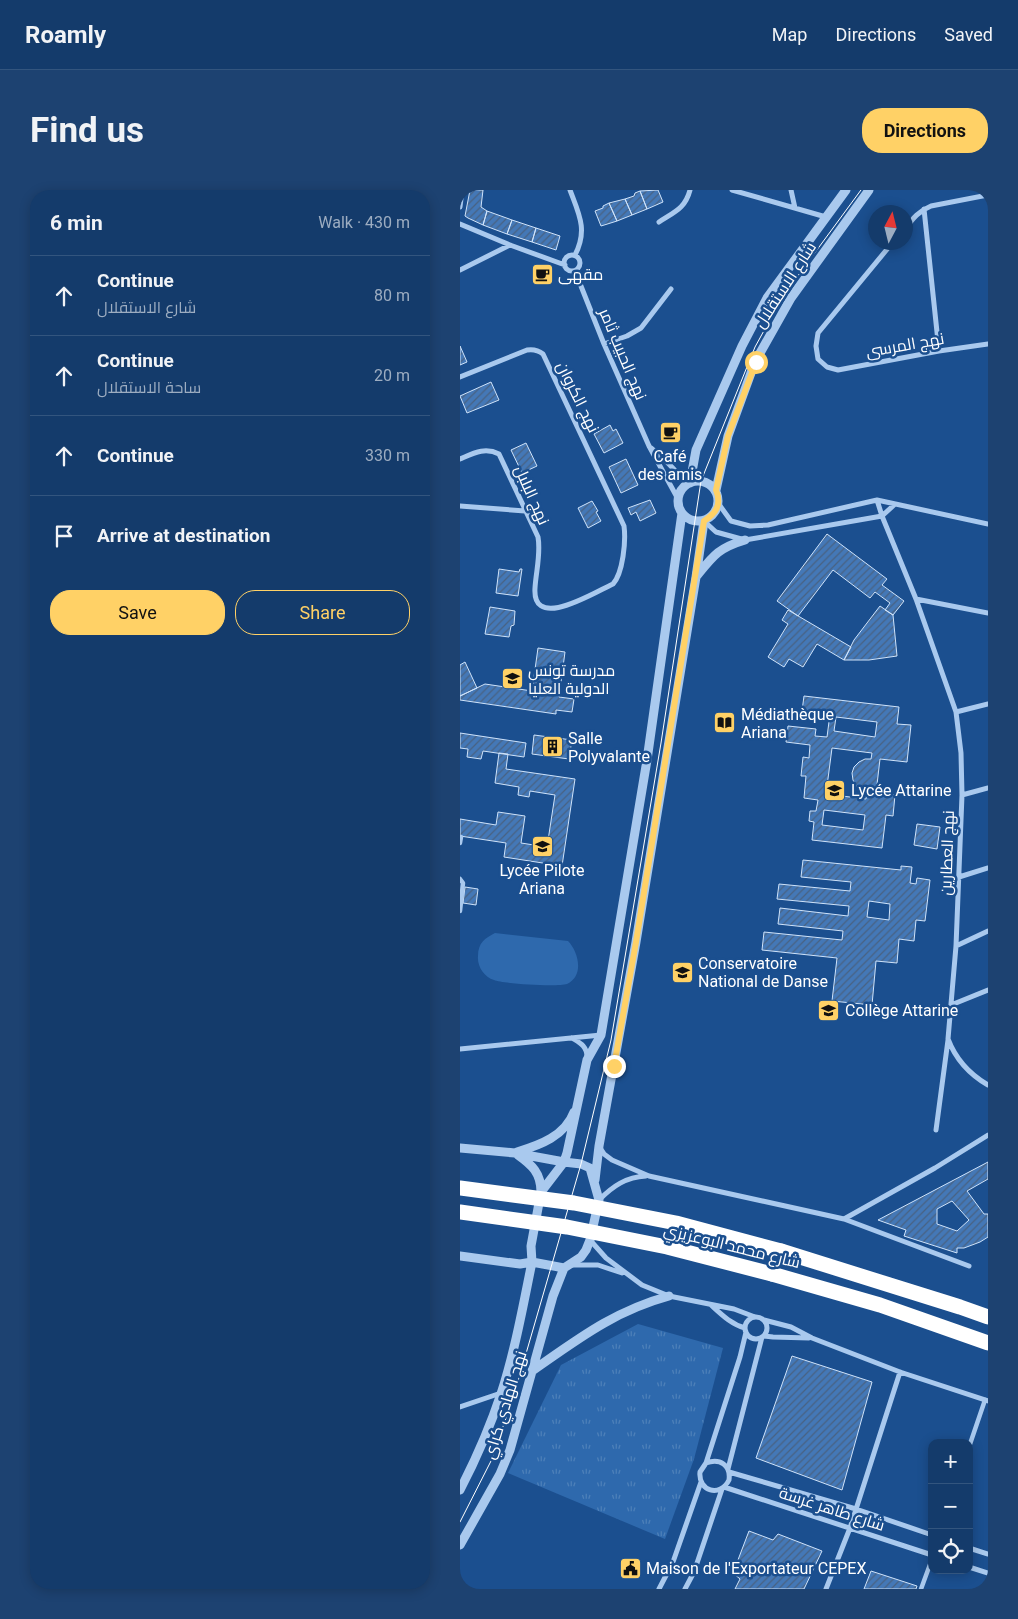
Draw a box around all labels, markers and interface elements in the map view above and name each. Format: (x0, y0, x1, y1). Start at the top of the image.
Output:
text: Roamly (25, 21, 106, 49)
text: Map (772, 24, 807, 45)
text: Directions (835, 24, 916, 45)
text: Saved (944, 24, 993, 45)
button: Directions (862, 108, 988, 153)
text: Find us (30, 110, 144, 151)
north arrow (868, 205, 913, 250)
text: 6 min (50, 211, 103, 235)
text: Walk · 430 m (318, 213, 410, 232)
street label: شارع الاستقلال (750, 238, 822, 333)
cafe icon: مقهى (530, 262, 554, 286)
place label: مقهى (558, 265, 603, 285)
text: Continue (97, 269, 174, 292)
icon: ahead (50, 282, 78, 310)
text: 80 m (374, 286, 410, 305)
text: شارع الاستقلال (97, 298, 196, 317)
street label: نهج الحبيب ثامر (593, 304, 651, 403)
street label: نهج المرسى (864, 329, 946, 363)
text: Continue (97, 349, 174, 372)
route start (745, 351, 768, 374)
street label: نهج الكروان (551, 358, 603, 436)
icon: ahead (50, 362, 78, 390)
text: 20 m (374, 366, 410, 385)
text: ساحة الاستقلال (97, 378, 201, 397)
cafe icon: Café des amis (658, 420, 682, 444)
icon: ahead (50, 442, 78, 470)
text: Continue (97, 444, 174, 467)
text: 330 m (365, 446, 410, 465)
place label: Café des amis (638, 447, 702, 484)
street label: نهج البلبل (509, 462, 554, 528)
icon: arrive (50, 522, 78, 550)
text: Arrive at destination (97, 524, 270, 547)
button: Save (50, 590, 225, 635)
button: Share (235, 590, 410, 635)
place label: مدرسة تونس الدولية العليا (528, 661, 615, 698)
school or university icon: مدرسة تونس الدولية العليا (500, 667, 524, 691)
place label: Médiathèque Ariana (741, 705, 834, 742)
library icon: Médiathèque Ariana (713, 711, 737, 735)
place label: Salle Polyvalante (568, 729, 650, 766)
building icon: Salle Polyvalante (540, 735, 564, 759)
school or university icon: Lycée Attarine (823, 778, 847, 802)
place label: Lycée Attarine (851, 781, 951, 800)
street label: نهج العطارين (936, 810, 960, 896)
school or university icon: Lycée Pilote Ariana (530, 834, 554, 858)
place label: Lycée Pilote Ariana (499, 861, 585, 898)
place label: Conservatoire National de Danse (698, 954, 828, 991)
school or university icon: Conservatoire National de Danse (670, 960, 694, 984)
school or university icon: Collège Attarine (817, 998, 841, 1022)
place label: Collège Attarine (845, 1001, 958, 1020)
route end (603, 1055, 626, 1078)
street label: شارع محمد البوعزيزي (661, 1220, 802, 1276)
street label: نهج الهادي كراي (479, 1349, 534, 1463)
map controls (928, 1439, 973, 1574)
button: + (928, 1439, 973, 1484)
street label: شارع طاهر غرسة (776, 1483, 887, 1537)
button: − (928, 1484, 973, 1529)
button: locate (928, 1529, 973, 1574)
public building icon: Maison de l'Exportateur CEPEX (618, 1556, 642, 1580)
place label: Maison de l'Exportateur CEPEX (646, 1559, 866, 1578)

